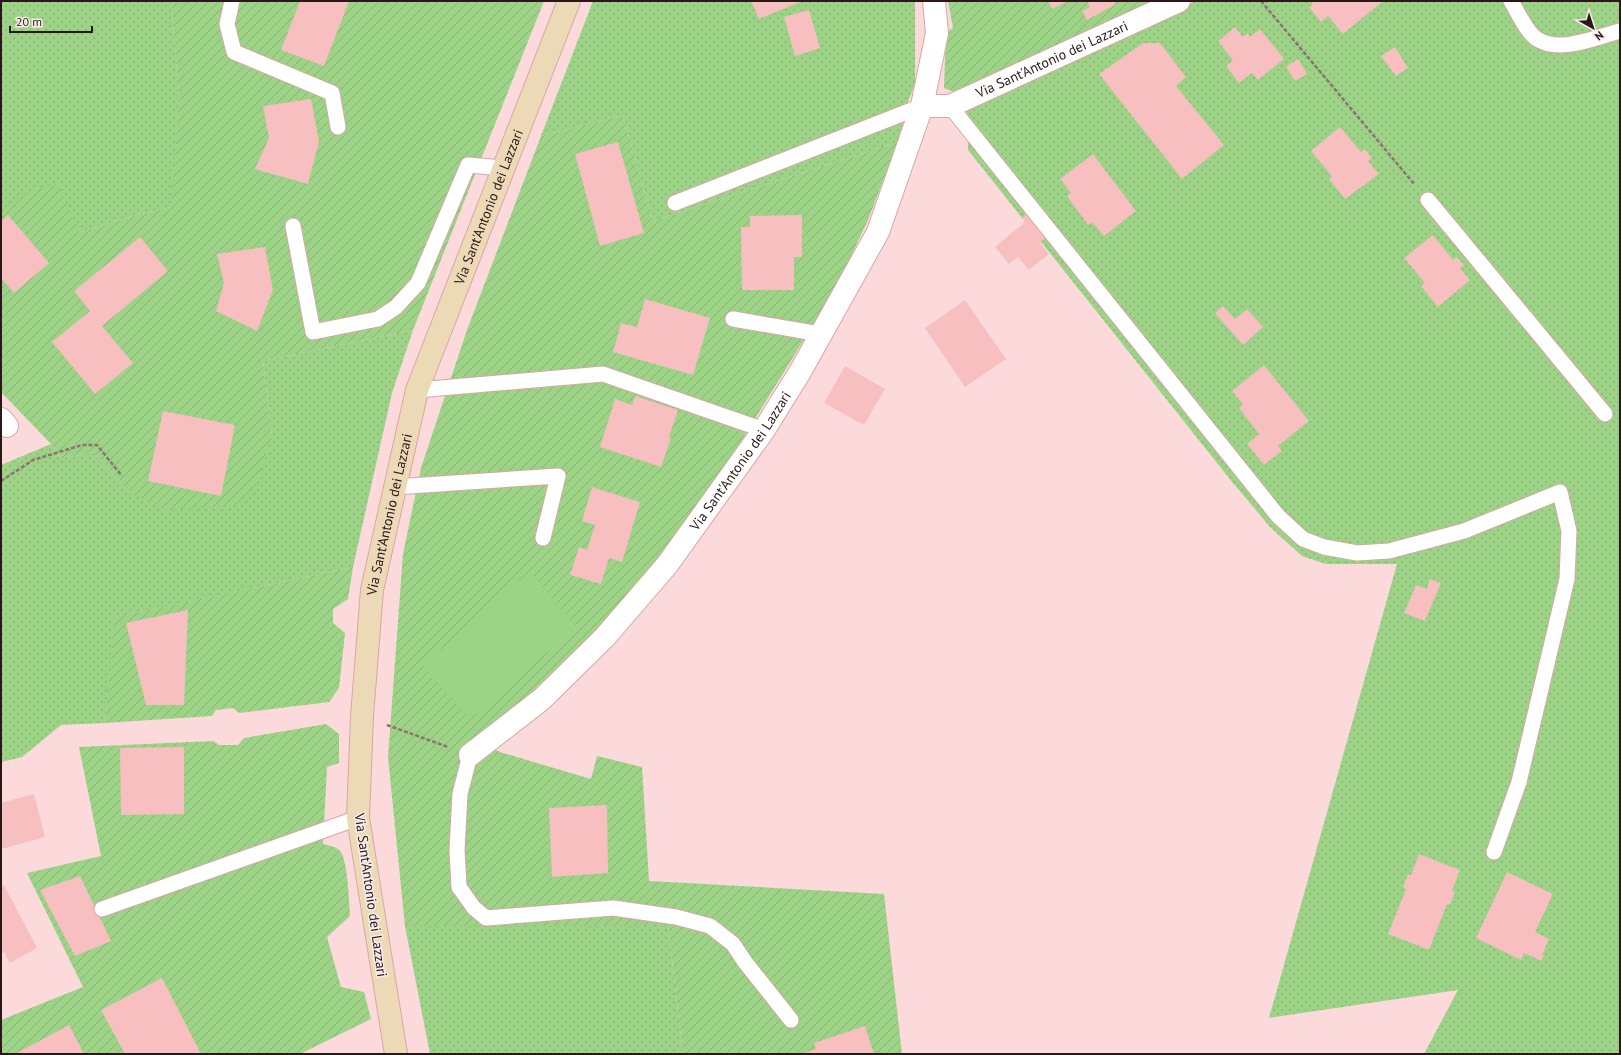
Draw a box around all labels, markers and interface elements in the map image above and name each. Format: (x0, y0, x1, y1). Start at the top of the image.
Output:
scale bar (10, 8, 92, 34)
north arrow (1573, 8, 1613, 48)
text: 20 m (16, 14, 42, 29)
street label: Via Sant'Antonio dei Lazzari (972, 17, 1131, 102)
text: N (1592, 28, 1607, 43)
street label: Via Sant'Antonio dei Lazzari (450, 127, 527, 288)
street label: Via Sant'Antonio dei Lazzari (685, 388, 795, 535)
street label: Via Sant'Antonio dei Lazzari (363, 432, 416, 597)
street label: Via Sant'Antonio dei Lazzari (350, 811, 391, 978)

